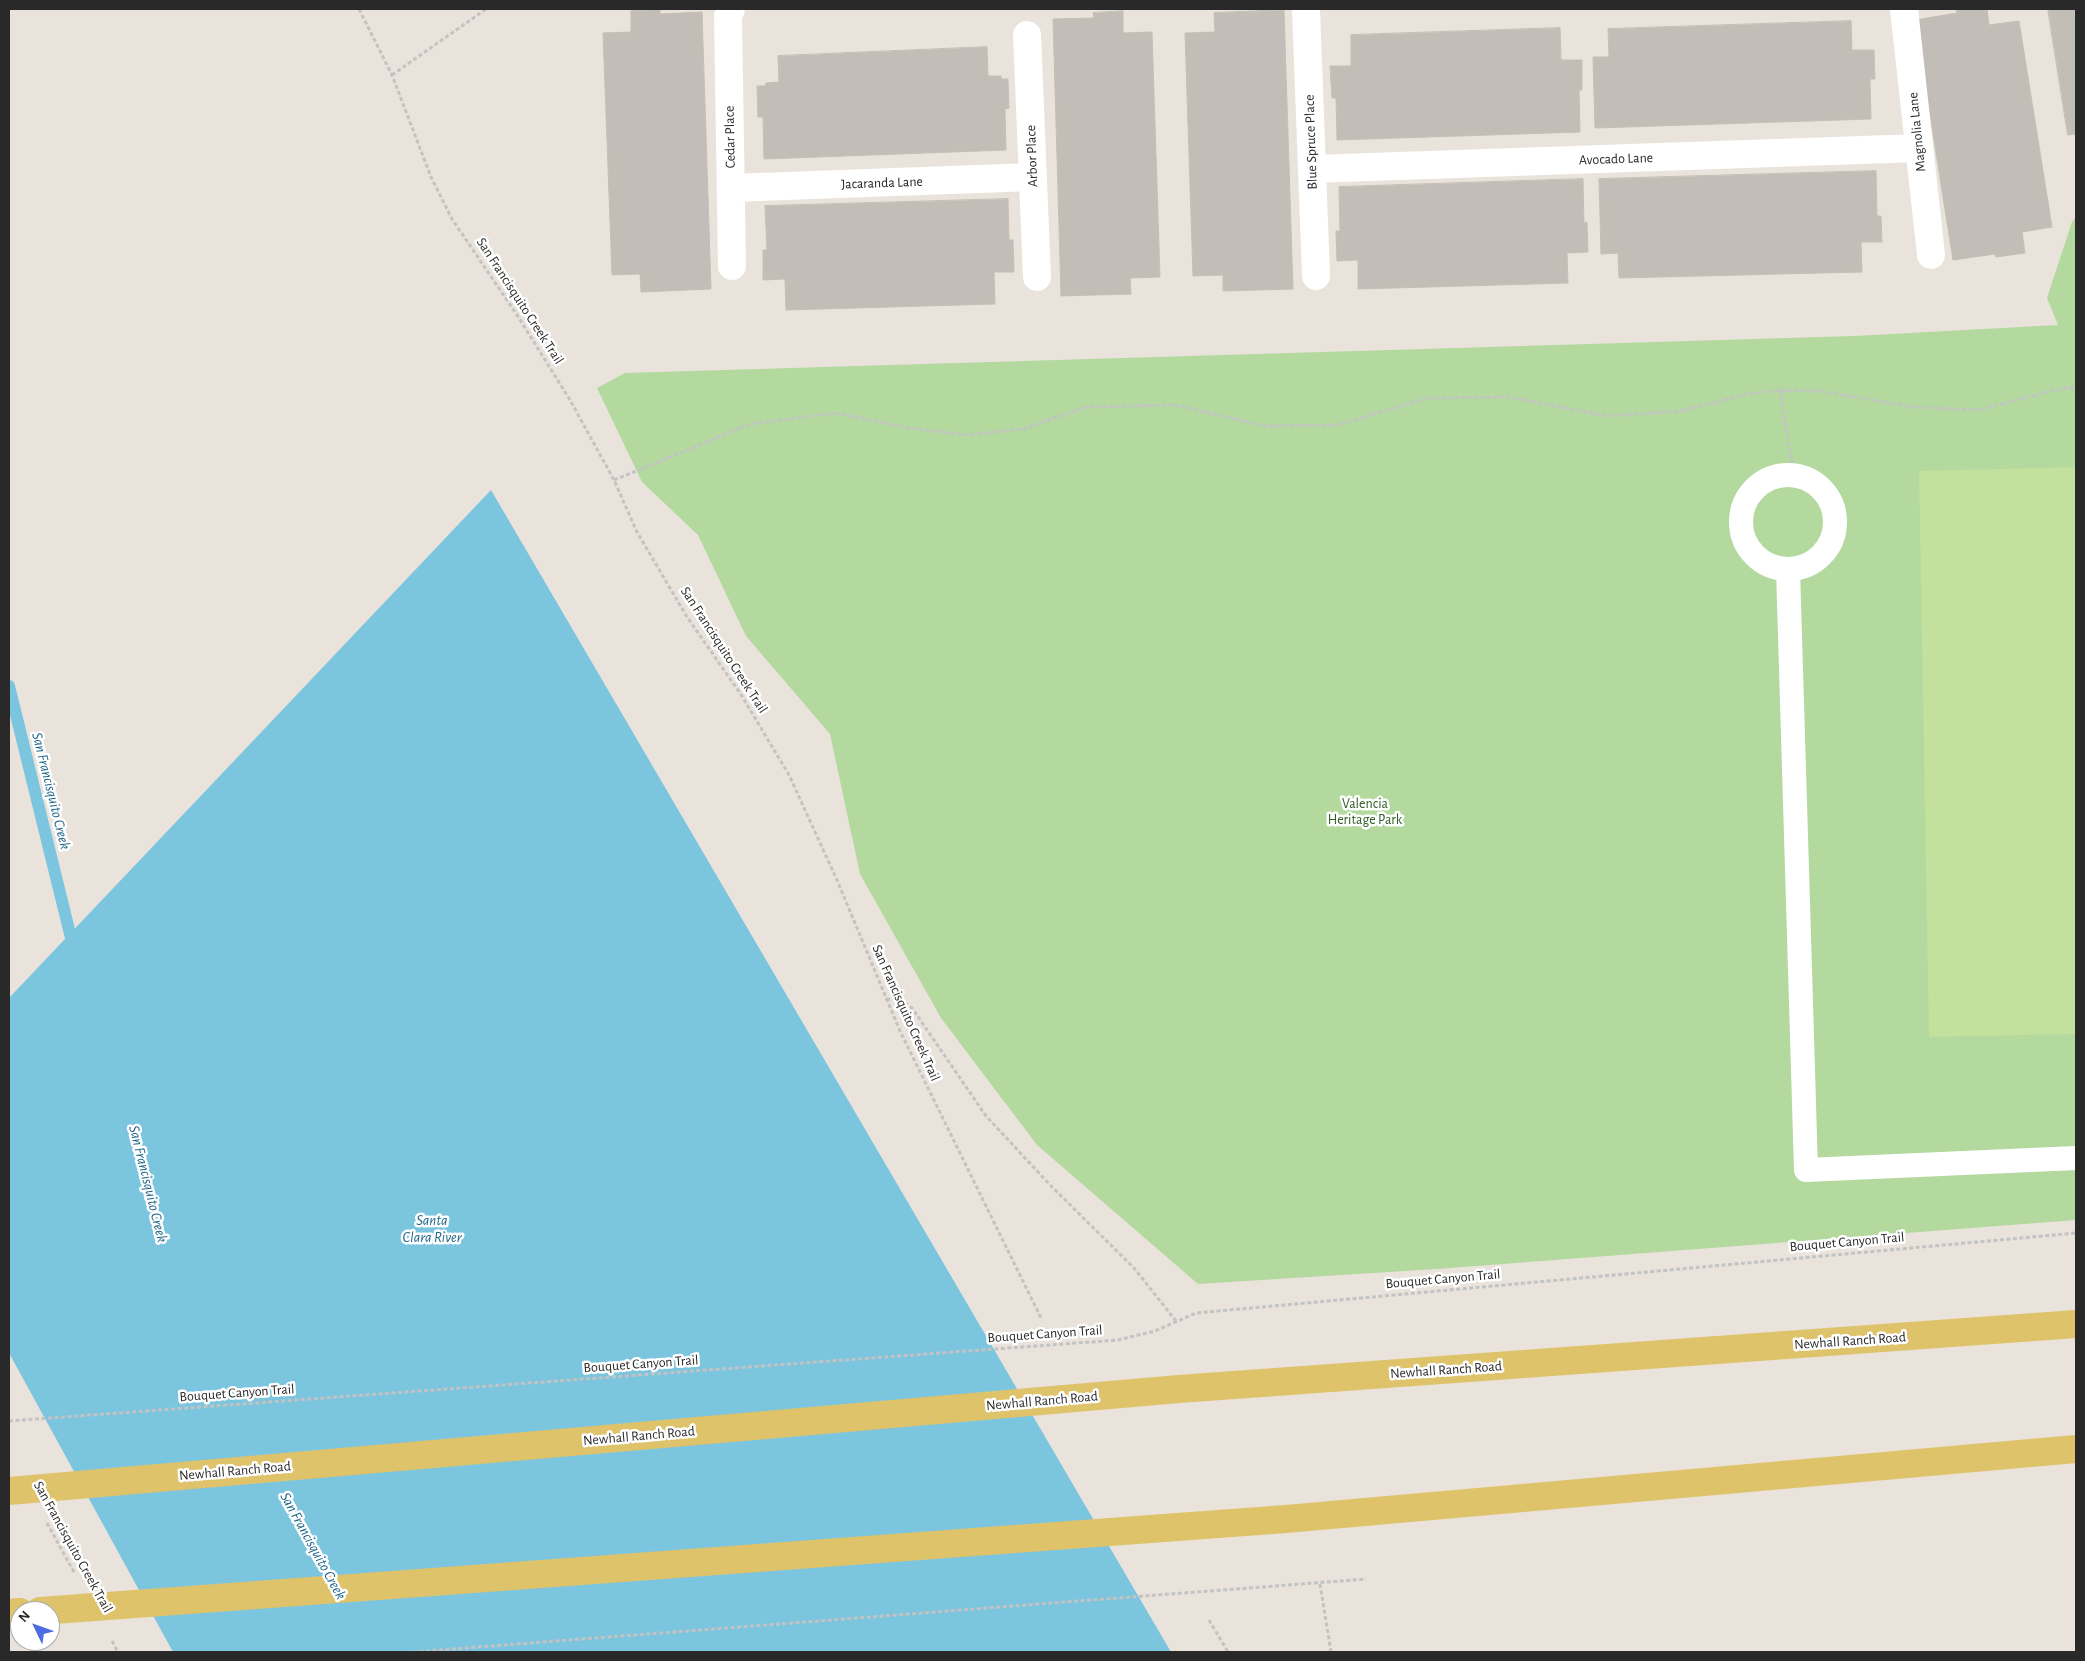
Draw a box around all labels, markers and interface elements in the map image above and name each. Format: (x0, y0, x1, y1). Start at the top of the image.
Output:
street label: Magnolia Lane (1904, 91, 1930, 173)
street label: Blue Spruce Place (1301, 94, 1321, 190)
street label: Cedar Place (721, 105, 739, 169)
street label: Arbor Place (1023, 125, 1041, 187)
street label: Avocado Lane (1579, 149, 1653, 169)
street label: Jacaranda Lane (841, 173, 923, 193)
street label: San Francisquito Creek Trail (473, 235, 567, 367)
street label: San Francisquito Creek Trail (677, 584, 771, 716)
water label: San Francisquito Creek (28, 731, 74, 851)
park label: Valencia Heritage Park (1328, 796, 1402, 829)
street label: San Francisquito Creek Trail (868, 942, 944, 1084)
water label: San Francisquito Creek (125, 1124, 171, 1244)
water label: Santa Clara River (402, 1211, 462, 1246)
street label: Bouquet Canyon Trail (1789, 1229, 1905, 1255)
street label: Bouquet Canyon Trail (1385, 1266, 1501, 1292)
street label: Bouquet Canyon Trail (987, 1322, 1103, 1346)
street label: Newhall Ranch Road (1794, 1329, 1906, 1353)
street label: Bouquet Canyon Trail (583, 1352, 699, 1376)
street label: Newhall Ranch Road (1390, 1358, 1502, 1382)
street label: Bouquet Canyon Trail (179, 1381, 295, 1405)
street label: Newhall Ranch Road (985, 1388, 1099, 1414)
street label: Newhall Ranch Road (582, 1423, 696, 1449)
street label: Newhall Ranch Road (178, 1458, 292, 1484)
street label: San Francisquito Creek Trail (30, 1478, 116, 1616)
water label: San Francisquito Creek (276, 1489, 350, 1603)
north arrow (10, 1601, 60, 1651)
text: N (16, 1608, 33, 1625)

